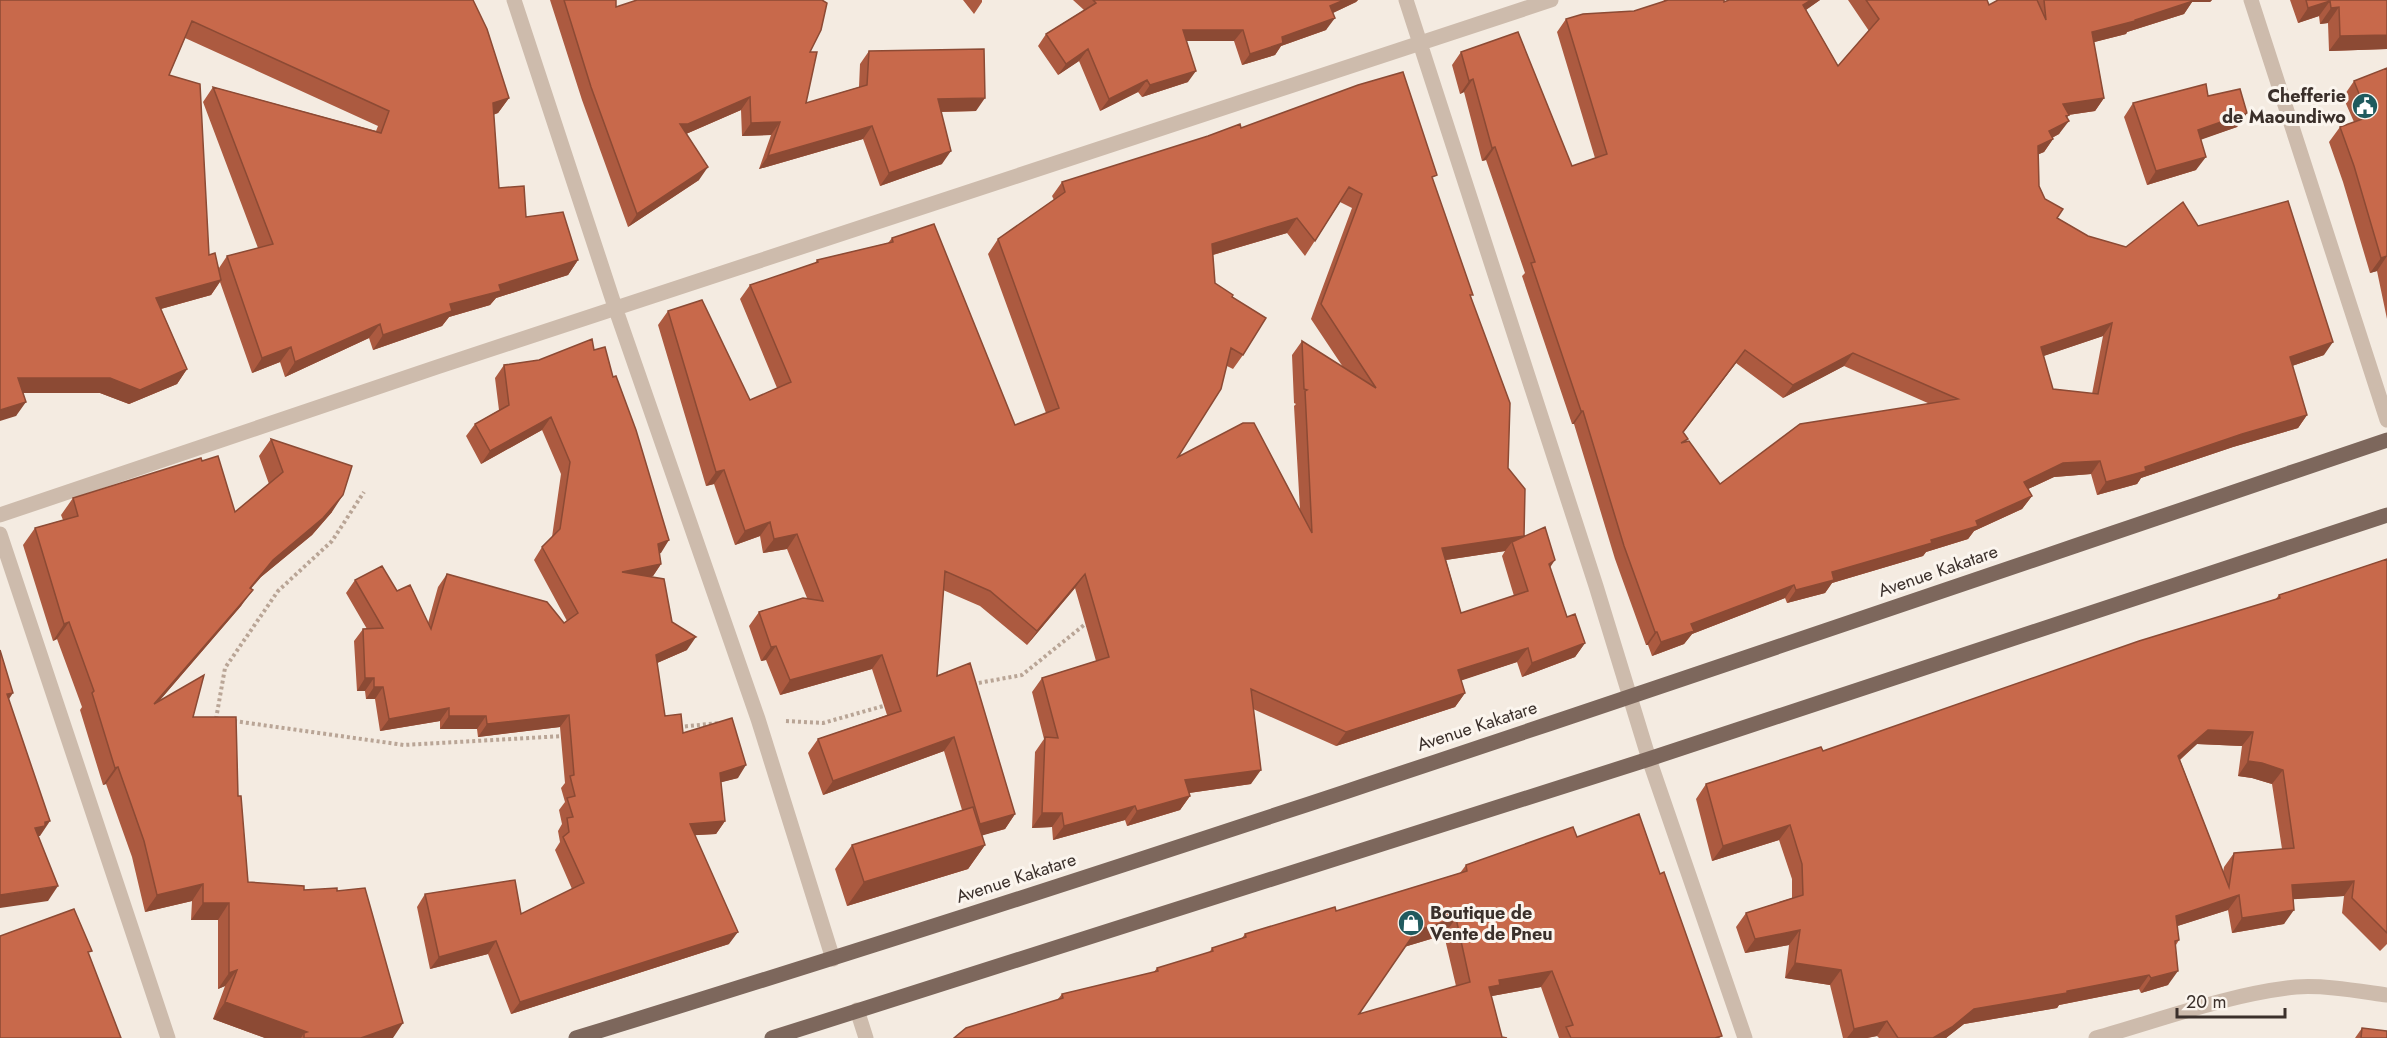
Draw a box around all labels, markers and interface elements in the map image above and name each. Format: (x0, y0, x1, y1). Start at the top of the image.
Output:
place label: Chefferie de Maoundiwo (2222, 83, 2346, 130)
public building icon: Chefferie de Maoundiwo (2350, 91, 2380, 121)
street label: Avenue Kakatare (1875, 538, 2001, 604)
street label: Avenue Kakatare (1414, 694, 1540, 758)
street label: Avenue Kakatare (953, 846, 1079, 910)
place label: Boutique de Vente de Pneu (1429, 900, 1553, 947)
shop icon: Boutique de Vente de Pneu (1396, 908, 1426, 938)
scale bar (2177, 981, 2285, 1019)
text: 20 m (2186, 989, 2226, 1015)

